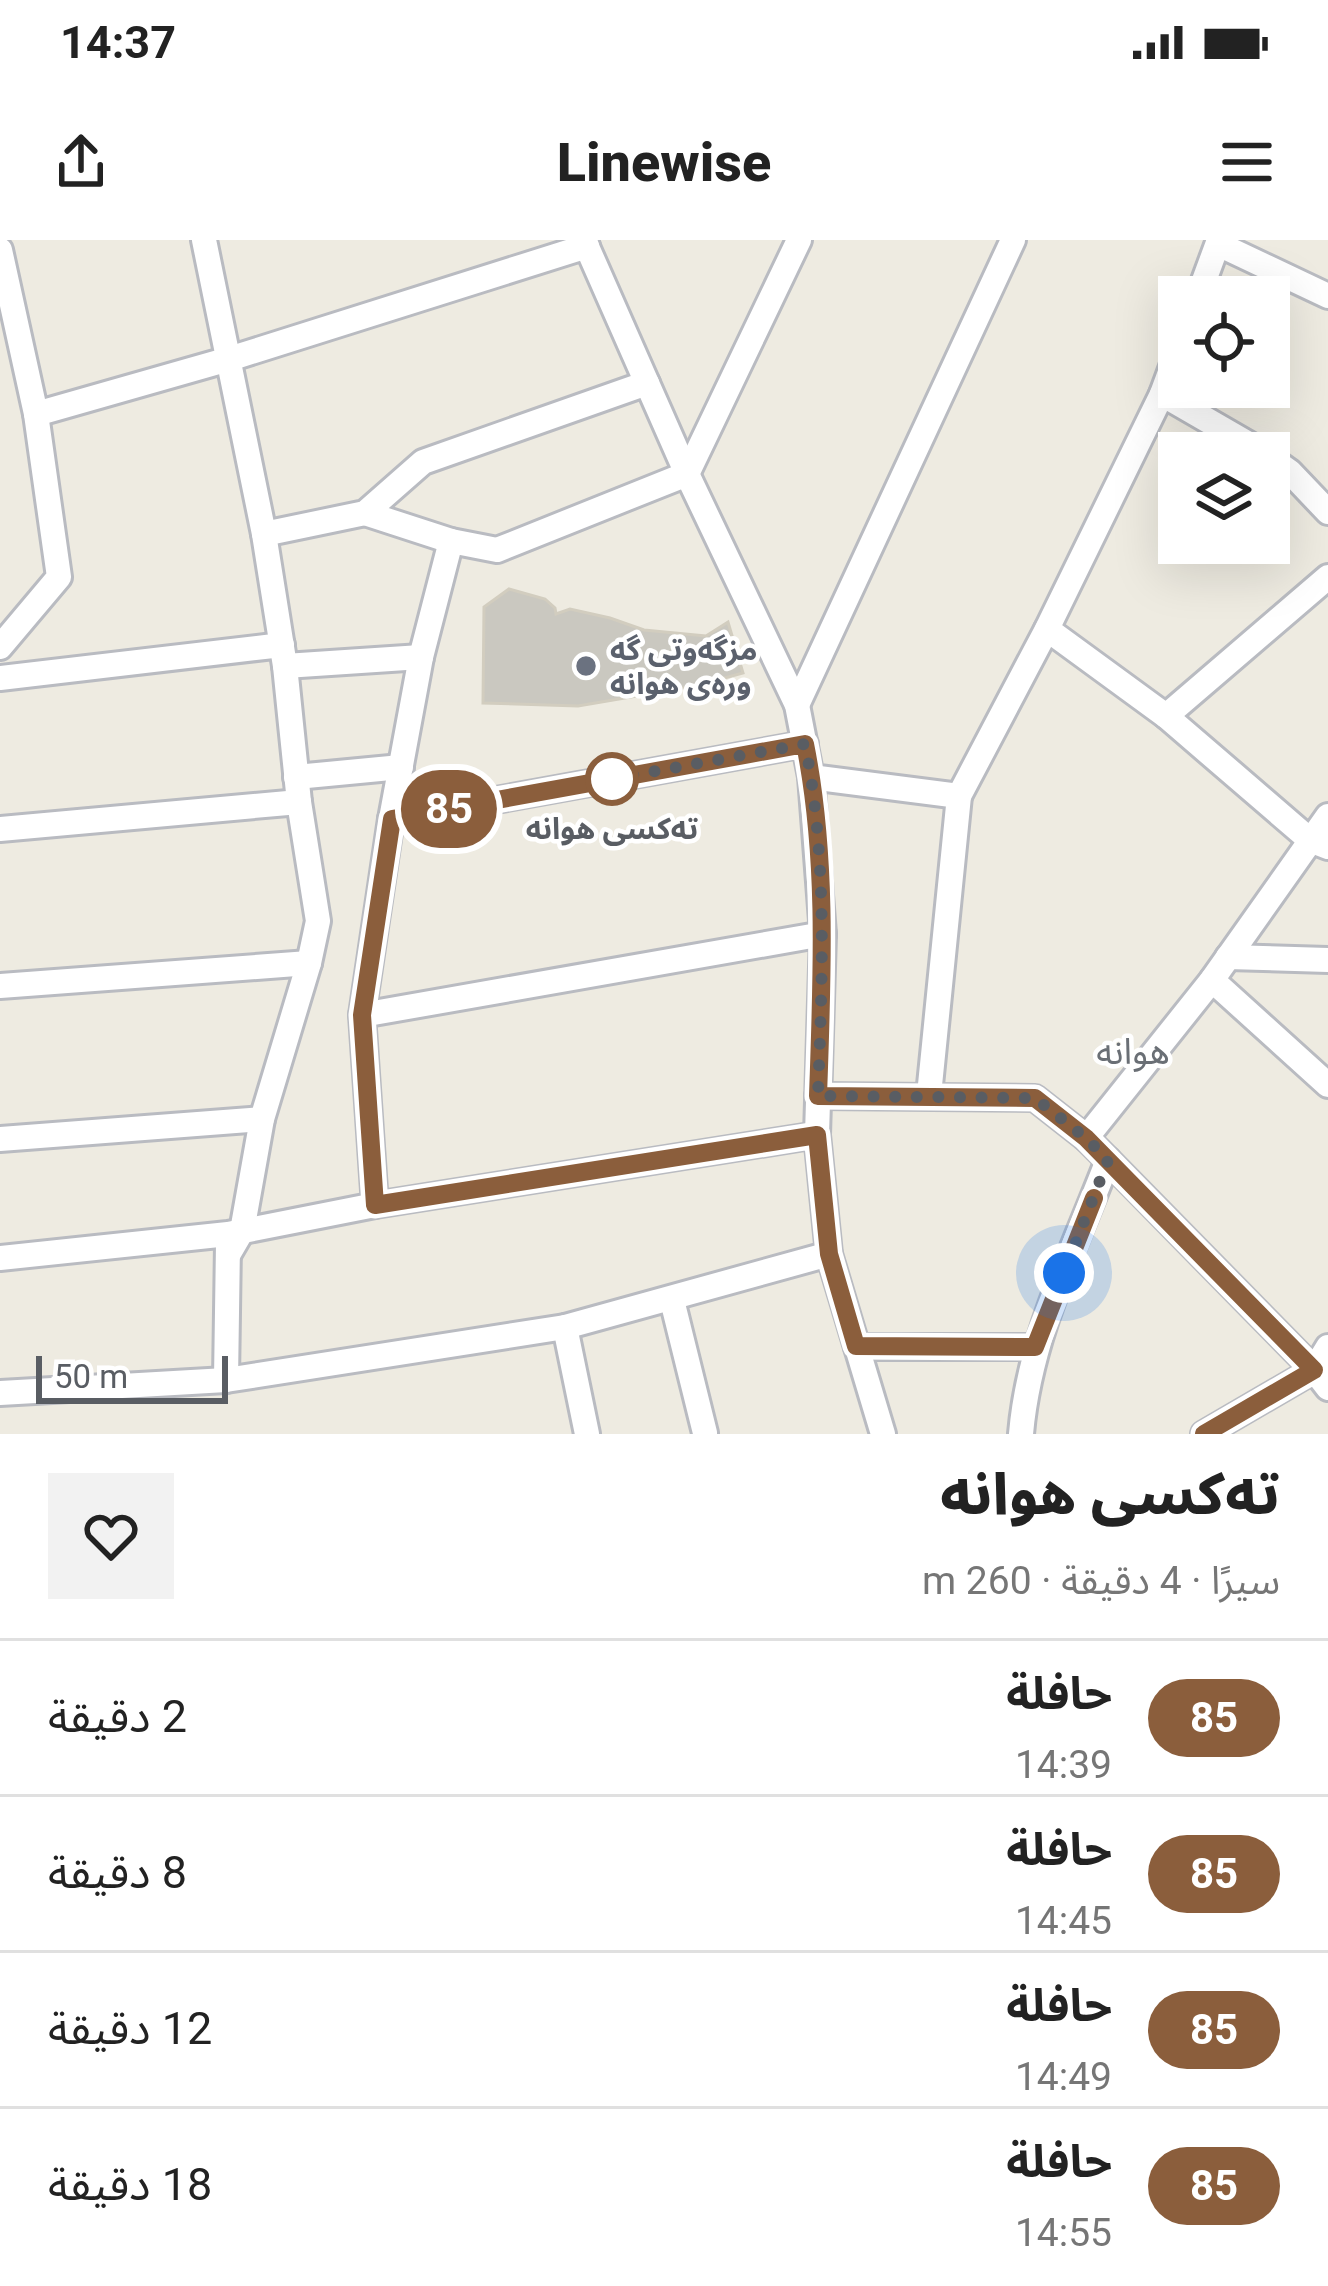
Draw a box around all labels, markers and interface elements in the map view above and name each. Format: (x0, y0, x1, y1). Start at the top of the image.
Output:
text: 14:37 (60, 16, 176, 69)
icon: share (48, 129, 114, 195)
icon: menu (1214, 129, 1280, 195)
text: Linewise (557, 131, 771, 194)
map controls (1158, 276, 1290, 564)
button: locate (1158, 276, 1290, 408)
button: layers (1158, 432, 1290, 564)
place label: مزگەوتی گە ورەی هوانە (610, 632, 758, 701)
marker: مزگەوتی گە ورەی هوانە (573, 653, 599, 679)
marker: تەکسی هوانە (587, 754, 637, 804)
line badge: 85 (395, 770, 503, 848)
text: 85 (425, 784, 473, 833)
place label: تەکسی هوانە (526, 811, 698, 846)
district label: هوانە (1096, 1031, 1170, 1073)
your location (1034, 1243, 1094, 1303)
scale bar (36, 1350, 228, 1403)
text: 50 m (54, 1357, 128, 1396)
text: تەکسی هوانە (940, 1461, 1280, 1528)
button: heart (48, 1473, 174, 1599)
text: سيرًا · 4 دقيقة · 260 m (922, 1558, 1280, 1604)
text: حافلة (1006, 1667, 1112, 1720)
text: 2 دقيقة (48, 1690, 187, 1743)
text: 85 (1190, 1693, 1238, 1742)
text: 14:39 (1015, 1742, 1112, 1788)
text: حافلة (1006, 1823, 1112, 1876)
text: 8 دقيقة (48, 1846, 187, 1899)
text: 85 (1190, 1849, 1238, 1898)
text: 14:45 (1015, 1898, 1112, 1944)
text: حافلة (1006, 1979, 1112, 2032)
text: 12 دقيقة (48, 2002, 212, 2055)
text: 85 (1190, 2005, 1238, 2054)
text: 14:49 (1015, 2054, 1112, 2100)
text: حافلة (1006, 2135, 1112, 2188)
text: 18 دقيقة (48, 2158, 212, 2211)
text: 85 (1190, 2161, 1238, 2210)
text: 14:55 (1015, 2210, 1112, 2256)

